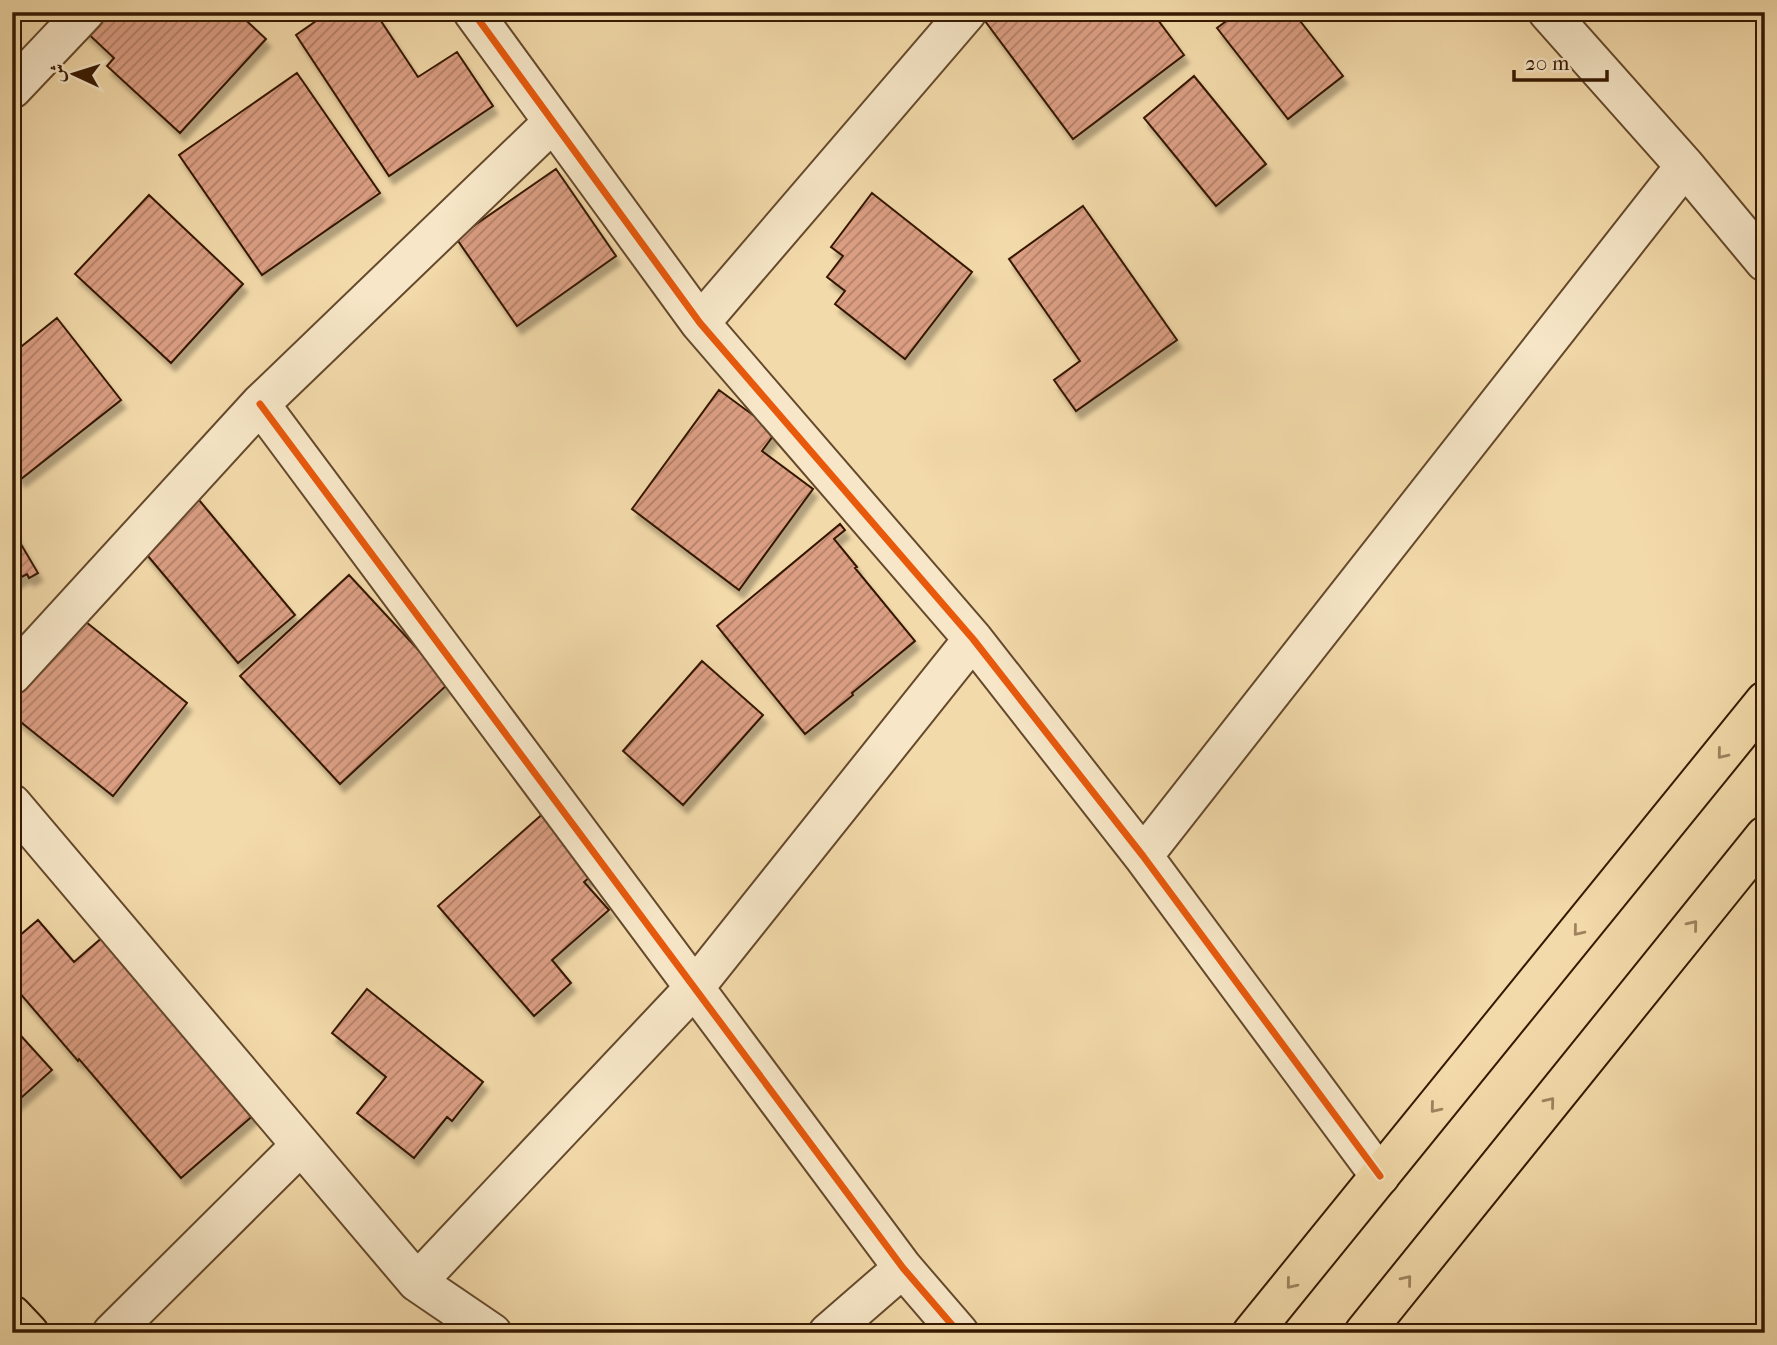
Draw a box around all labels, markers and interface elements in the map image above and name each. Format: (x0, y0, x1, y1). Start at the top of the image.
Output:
north arrow (38, 38, 108, 108)
scale bar (1514, 38, 1607, 82)
text: 20 m (1525, 51, 1570, 75)
text: ش (46, 63, 70, 83)
one-way arrow (1717, 747, 1730, 759)
one-way arrow (1685, 921, 1697, 934)
one-way arrow (1574, 924, 1587, 936)
one-way arrow (1542, 1098, 1554, 1111)
one-way arrow (1431, 1099, 1443, 1112)
one-way arrow (1399, 1275, 1412, 1287)
one-way arrow (1287, 1277, 1300, 1289)

